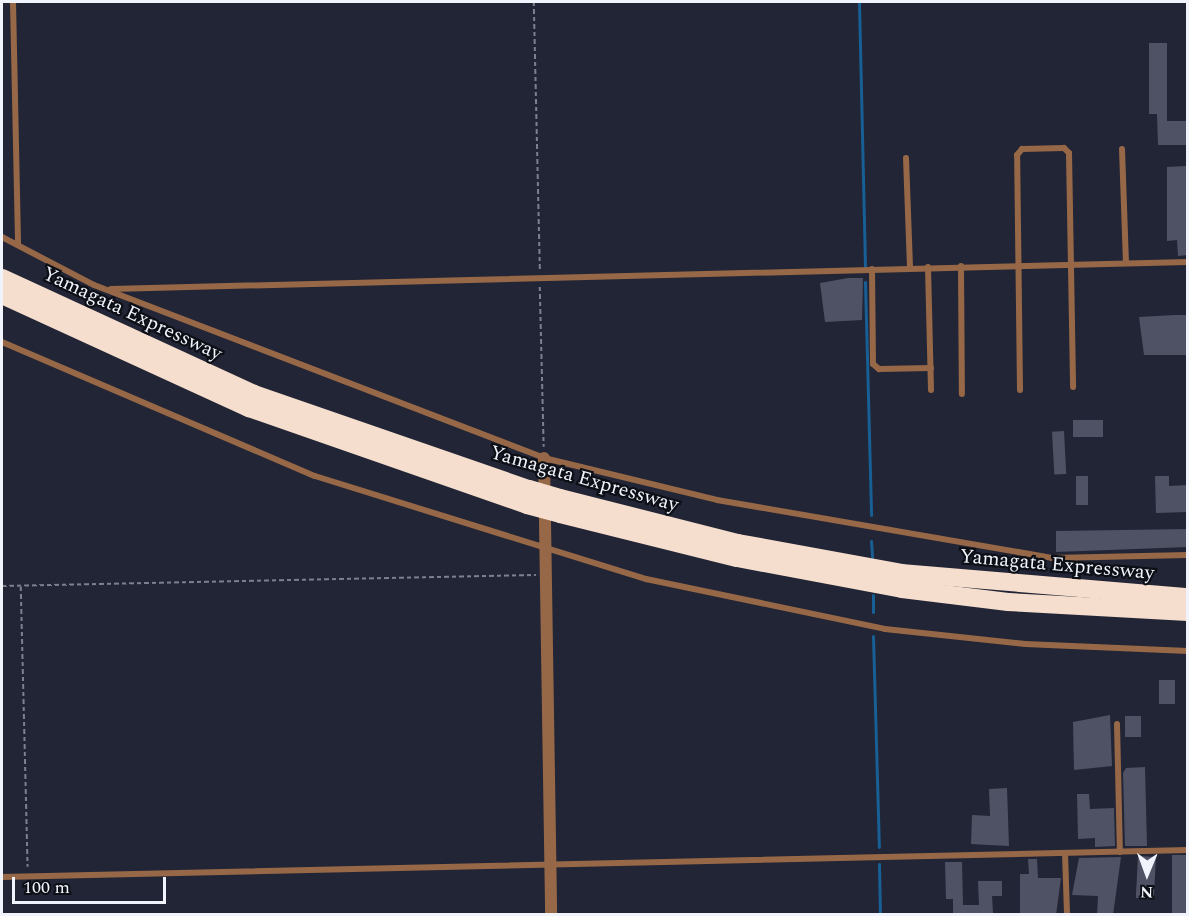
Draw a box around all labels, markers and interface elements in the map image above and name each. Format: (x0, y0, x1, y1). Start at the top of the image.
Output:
street label: Yamagata Expressway (38, 262, 226, 366)
street label: Yamagata Expressway (487, 441, 681, 517)
street label: Yamagata Expressway (959, 545, 1155, 585)
north arrow (1117, 844, 1177, 904)
scale bar (15, 865, 170, 903)
text: 100 m (23, 874, 70, 901)
text: N (1140, 880, 1153, 904)

